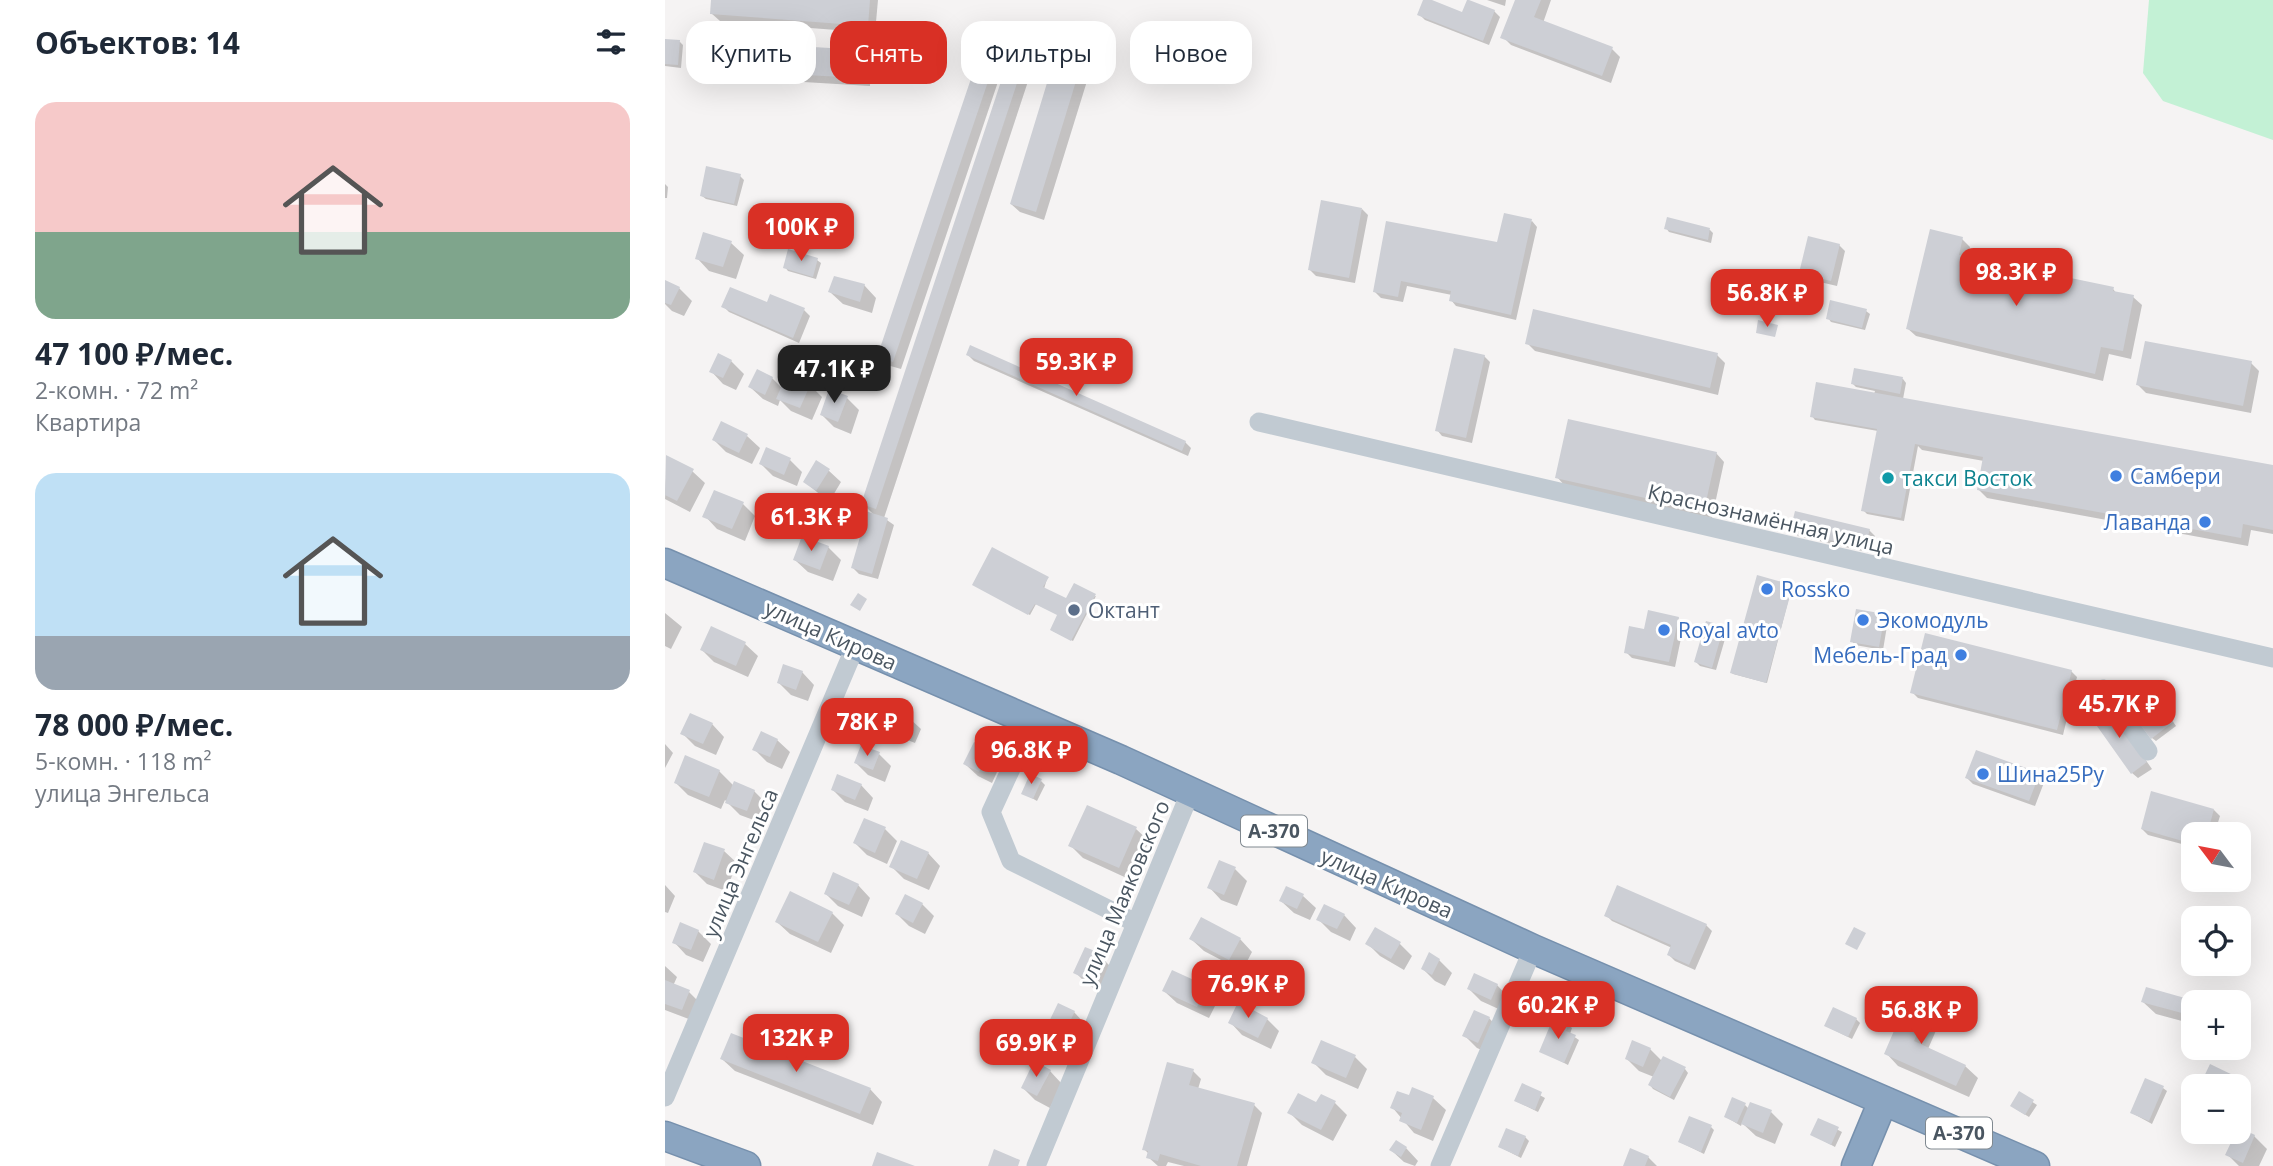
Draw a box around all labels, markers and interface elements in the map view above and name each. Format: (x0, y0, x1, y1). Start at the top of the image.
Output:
chip: Купить (686, 21, 816, 84)
chip: Снять (830, 21, 947, 84)
chip: Фильтры (961, 21, 1116, 84)
chip: Новое (1130, 21, 1252, 84)
text: Объектов: 14 (35, 22, 240, 63)
icon: filters (592, 23, 630, 61)
icon: home (270, 147, 396, 273)
pin: 100K ₽ (744, 204, 858, 263)
text: 100K ₽ (764, 210, 838, 242)
pin: 98.3K ₽ (1951, 248, 2081, 308)
text: 98.3K ₽ (1976, 255, 2056, 287)
pin: 56.8K ₽ (1702, 270, 1832, 329)
text: 56.8K ₽ (1727, 276, 1807, 308)
text: 47 100 ₽/мес. (35, 333, 233, 374)
pin: 59.3K ₽ (1011, 338, 1141, 398)
text: 59.3K ₽ (1036, 345, 1116, 377)
pin: 47.1K ₽ (769, 346, 899, 405)
text: 47.1K ₽ (794, 352, 874, 384)
text: 2-комн. · 72 m² (35, 374, 198, 406)
text: Квартира (35, 406, 141, 438)
place label: Самбери (2130, 462, 2221, 490)
place label: такси Восток (1902, 464, 2033, 492)
marker: Самбери (2108, 468, 2124, 484)
marker: такси Восток (1880, 470, 1896, 486)
street label: Краснознамённая улица (1645, 477, 1897, 561)
pin: 61.3K ₽ (746, 494, 876, 553)
text: 61.3K ₽ (771, 500, 851, 532)
place label: Лаванда (2104, 508, 2191, 536)
marker: Лаванда (2197, 514, 2213, 530)
icon: home (270, 518, 396, 644)
place label: Rossko (1781, 575, 1850, 603)
marker: Rossko (1759, 581, 1775, 597)
street label: улица Кирова (761, 593, 901, 677)
place label: Октант (1088, 596, 1160, 624)
marker: Октант (1066, 602, 1082, 618)
place label: Экомодуль (1877, 606, 1989, 634)
marker: Экомодуль (1855, 612, 1871, 628)
place label: Royal avto (1678, 616, 1779, 644)
marker: Royal avto (1656, 622, 1672, 638)
place label: Мебель-Град (1813, 641, 1947, 669)
marker: Мебель-Град (1953, 647, 1969, 663)
pin: 45.7K ₽ (2054, 680, 2184, 740)
text: 45.7K ₽ (2079, 687, 2159, 719)
pin: 78K ₽ (818, 698, 916, 758)
text: 78 000 ₽/мес. (35, 704, 233, 745)
text: 78K ₽ (837, 705, 897, 737)
pin: 96.8K ₽ (966, 726, 1096, 786)
text: 96.8K ₽ (991, 733, 1071, 765)
text: 5-комн. · 118 m² (35, 745, 211, 777)
place label: Шина25Ру (1997, 760, 2105, 788)
marker: Шина25Ру (1975, 766, 1991, 782)
text: улица Энгельса (35, 777, 210, 809)
street label: улица Энгельса (696, 784, 784, 942)
street label: улица Маяковского (1072, 796, 1176, 990)
road number: А-370 (1241, 816, 1307, 846)
north arrow (2181, 822, 2251, 892)
map controls (2181, 822, 2251, 1144)
street label: улица Кирова (1317, 841, 1457, 925)
button: locate (2181, 906, 2251, 976)
pin: 76.9K ₽ (1183, 960, 1313, 1020)
text: 76.9K ₽ (1208, 967, 1288, 999)
pin: 60.2K ₽ (1493, 982, 1623, 1041)
pin: 56.8K ₽ (1856, 986, 1986, 1046)
text: 60.2K ₽ (1518, 988, 1598, 1020)
button: + (2181, 990, 2251, 1060)
text: 56.8K ₽ (1881, 993, 1961, 1025)
pin: 132K ₽ (739, 1014, 853, 1074)
pin: 69.9K ₽ (971, 1020, 1101, 1079)
text: 132K ₽ (759, 1021, 833, 1053)
text: 69.9K ₽ (996, 1026, 1076, 1058)
button: − (2181, 1074, 2251, 1144)
road number: А-370 (1926, 1118, 1992, 1148)

